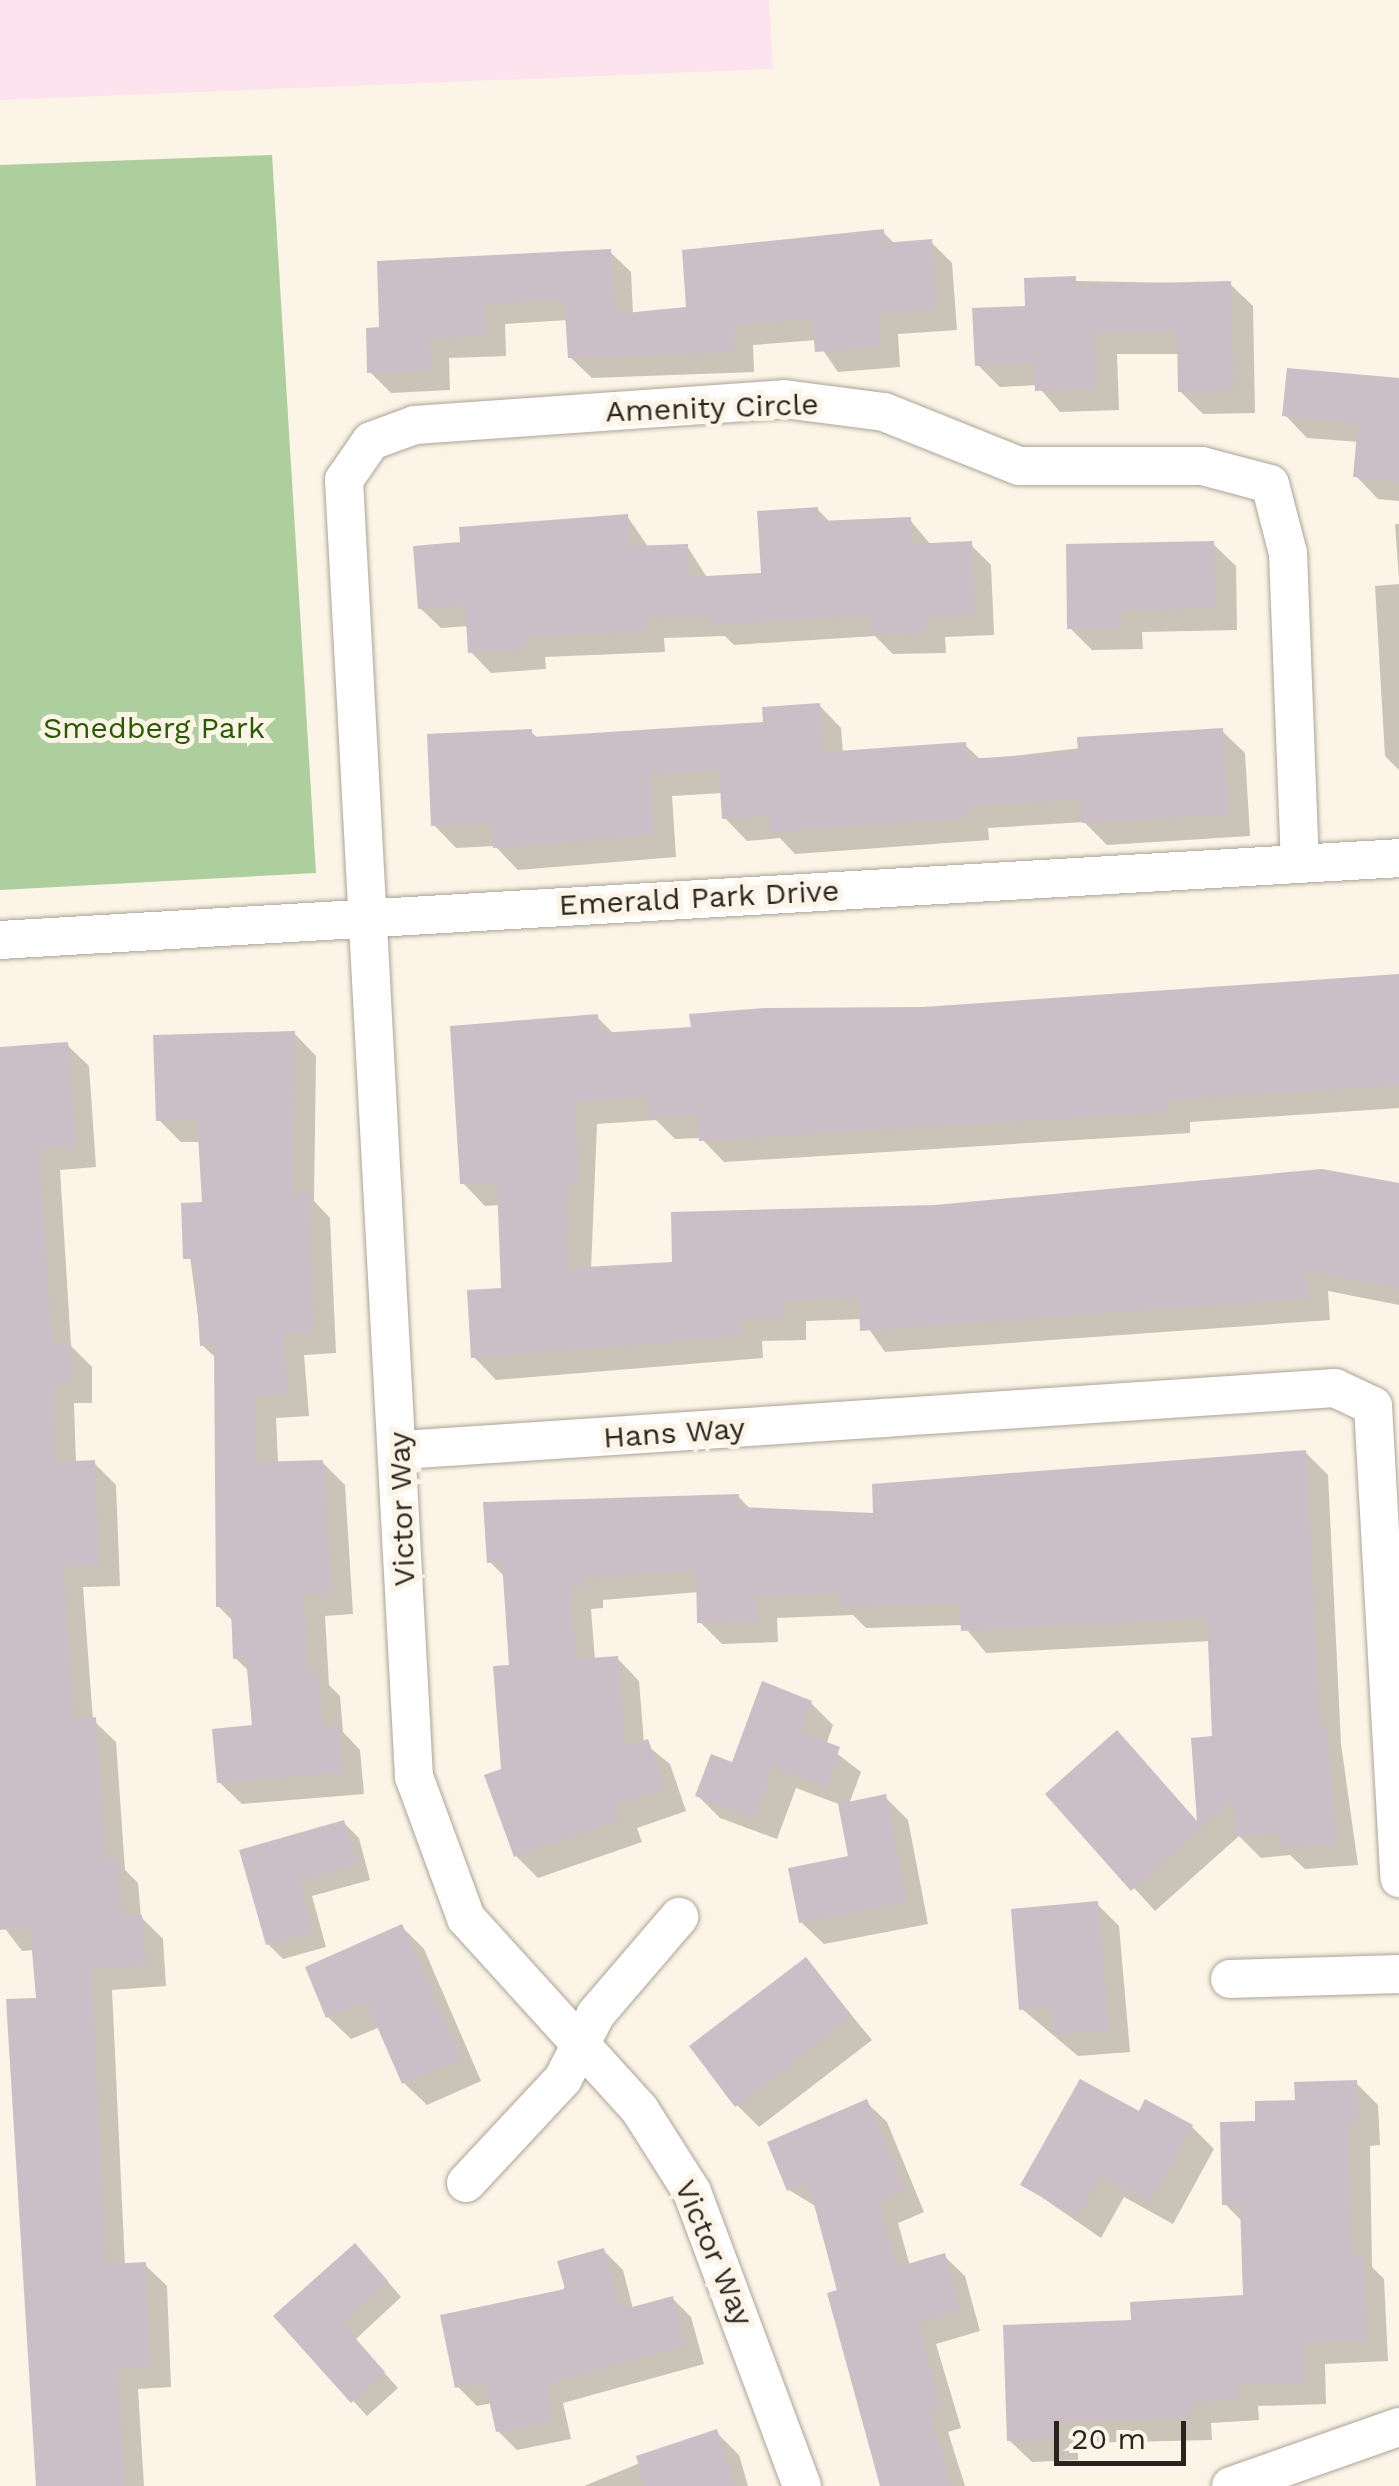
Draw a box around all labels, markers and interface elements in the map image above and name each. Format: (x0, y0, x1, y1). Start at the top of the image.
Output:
street label: Amenity Circle (604, 386, 820, 430)
park label: Smedberg Park (43, 710, 265, 746)
street label: Emerald Park Drive (558, 873, 840, 923)
street label: Hans Way (602, 1410, 746, 1456)
street label: Victor Way (381, 1430, 423, 1588)
street label: Victor Way (667, 2174, 761, 2332)
scale bar (1059, 2401, 1192, 2463)
text: 20 m (1071, 2421, 1146, 2456)

